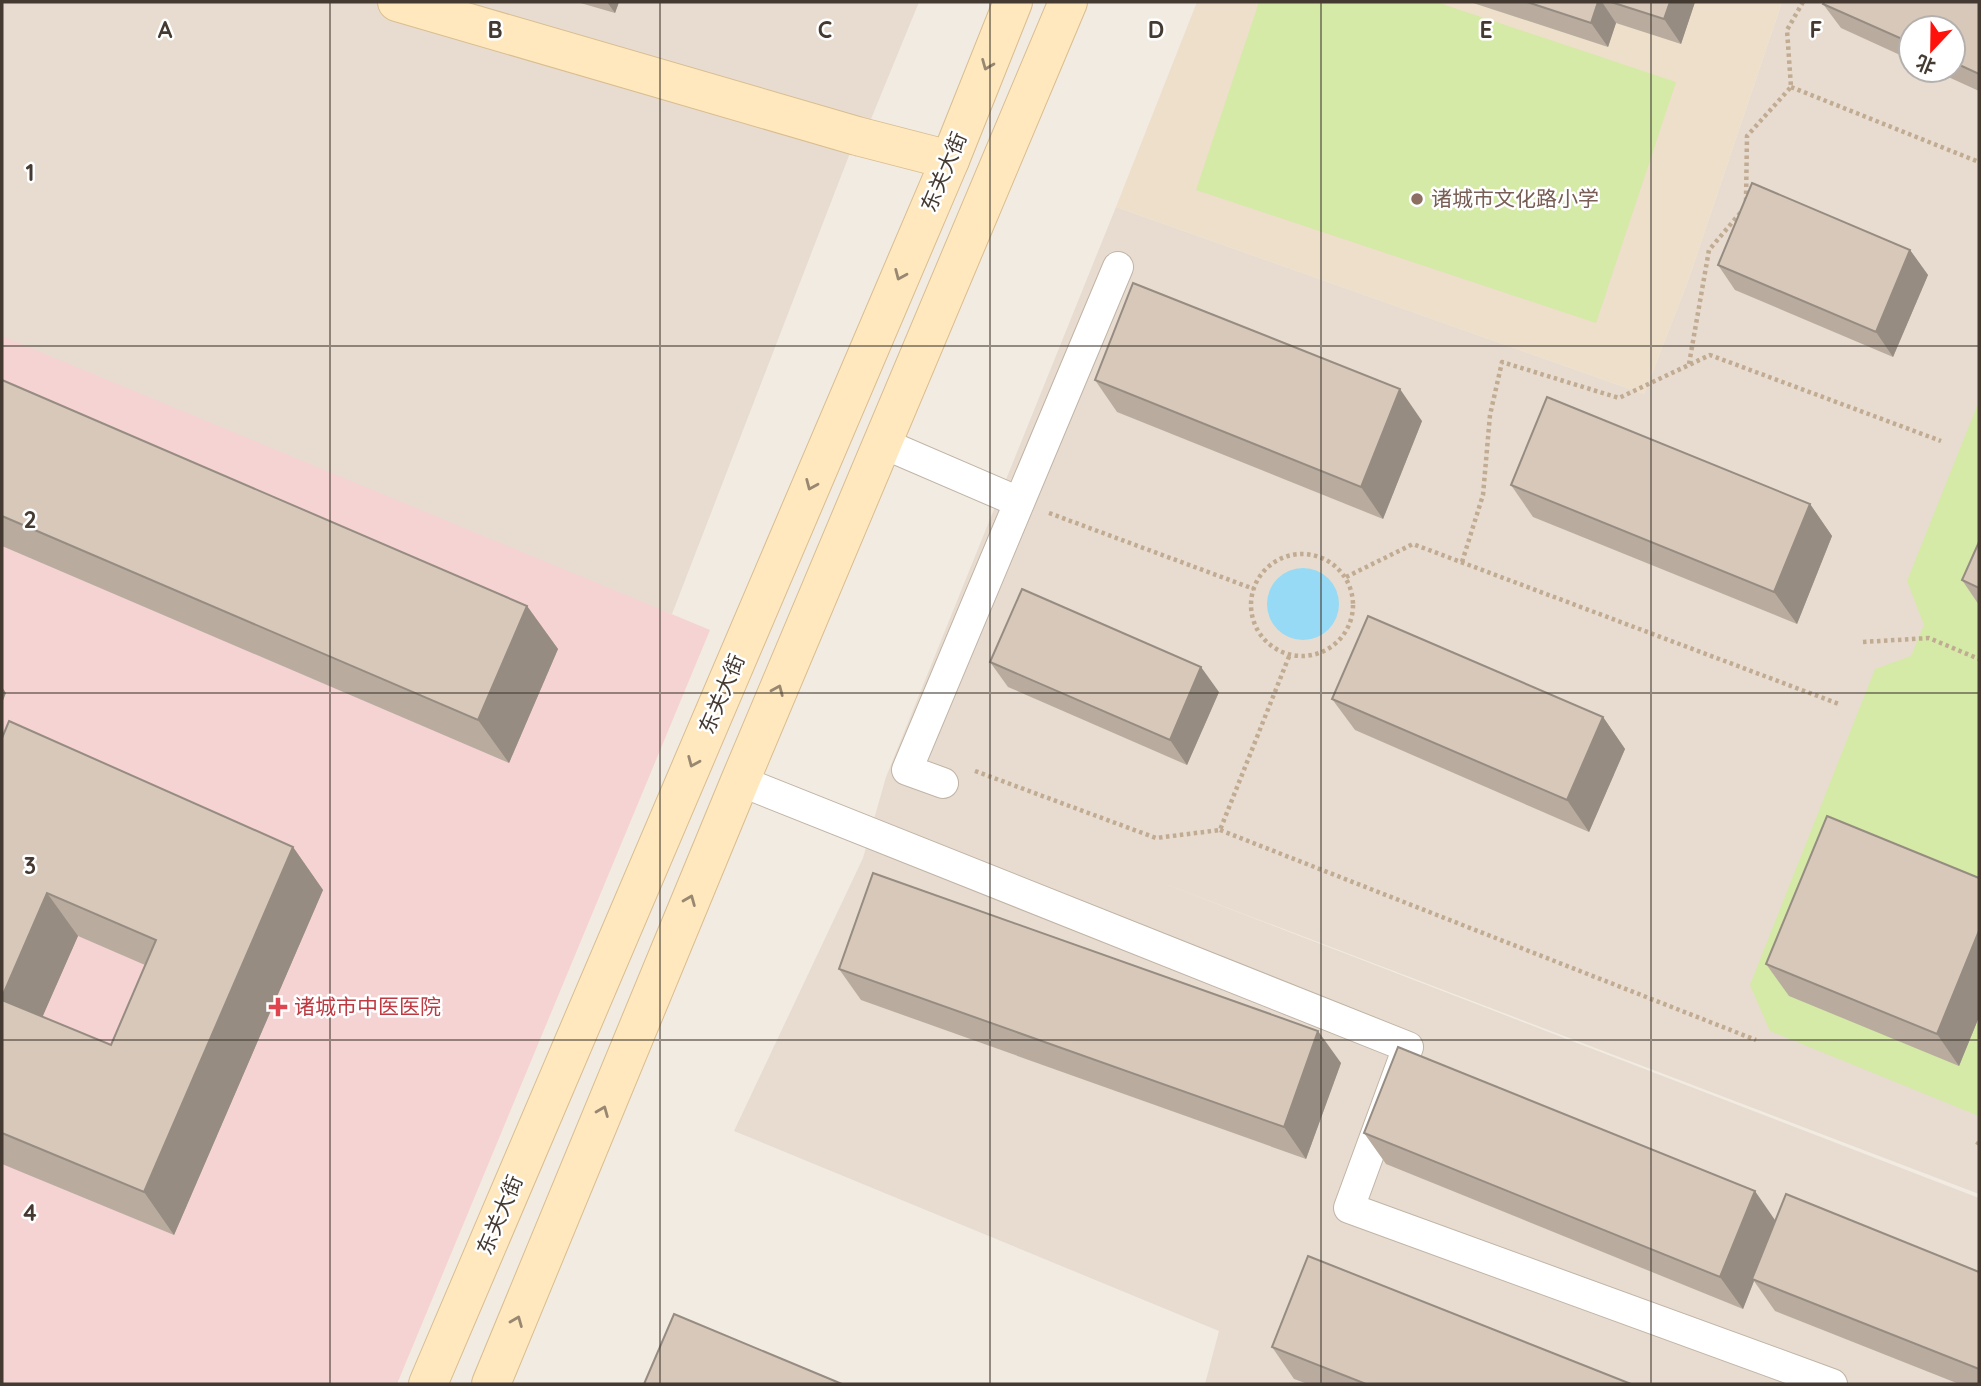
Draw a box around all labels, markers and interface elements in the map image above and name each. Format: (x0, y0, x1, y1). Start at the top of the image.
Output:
north arrow (1897, 14, 1967, 84)
text: A (158, 15, 173, 44)
text: B (487, 15, 503, 44)
text: C (818, 15, 832, 44)
text: D (1148, 15, 1164, 44)
text: E (1479, 15, 1493, 44)
text: F (1810, 15, 1822, 44)
text: 北 (1912, 50, 1939, 79)
one-way arrow (982, 59, 996, 71)
street label: 东关大街 (915, 128, 971, 215)
text: 1 (26, 158, 34, 187)
place label: 诸城市文化路小学 (1431, 185, 1599, 211)
marker: 诸城市文化路小学 (1409, 191, 1425, 207)
one-way arrow (895, 269, 909, 281)
one-way arrow (806, 478, 820, 490)
text: 2 (23, 505, 37, 534)
street label: 东关大街 (693, 650, 749, 737)
one-way arrow (769, 685, 783, 697)
one-way arrow (688, 755, 702, 767)
text: 3 (24, 851, 36, 880)
one-way arrow (682, 895, 696, 908)
place label: 诸城市中医医院 (294, 993, 441, 1019)
marker: 诸城市中医医院 (268, 997, 288, 1017)
one-way arrow (595, 1105, 609, 1117)
street label: 东关大街 (471, 1171, 527, 1258)
text: 4 (23, 1198, 37, 1227)
one-way arrow (508, 1316, 522, 1328)

